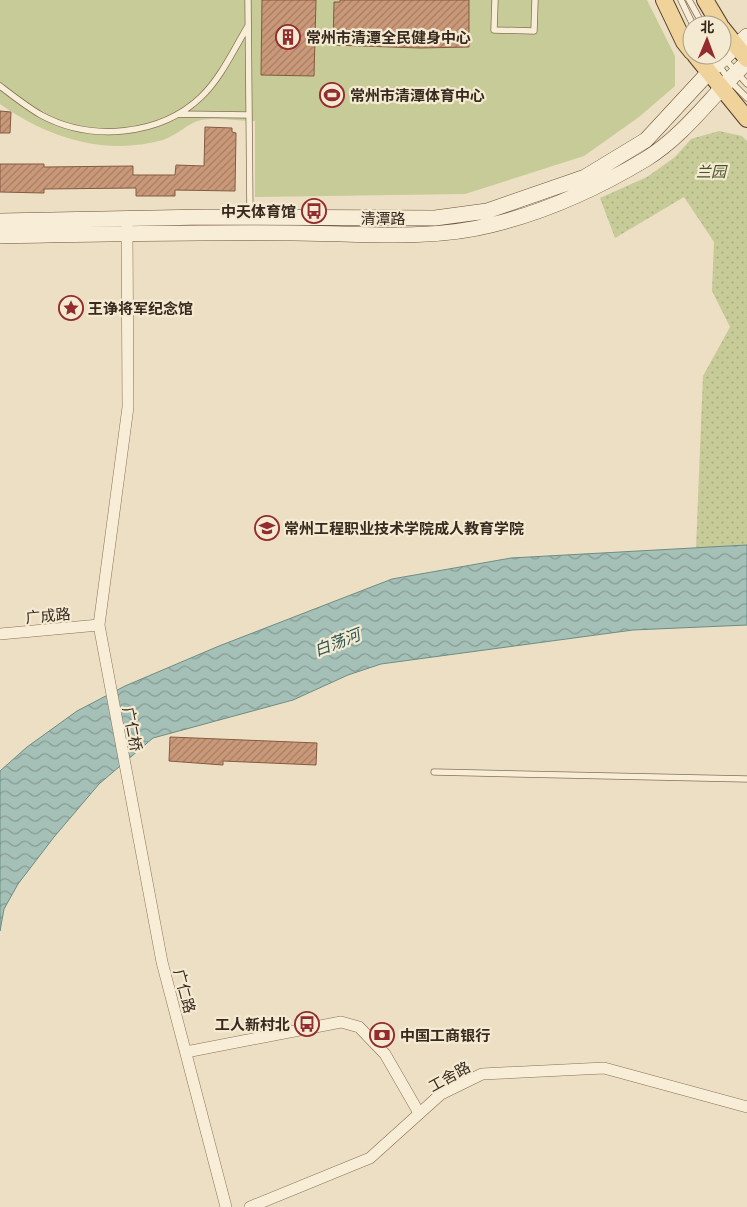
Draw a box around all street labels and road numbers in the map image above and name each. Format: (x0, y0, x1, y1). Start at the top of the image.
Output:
street label: 清潭路 (360, 208, 406, 228)
street label: 广成路 (25, 603, 71, 627)
street label: 广仁桥 (119, 705, 147, 753)
street label: 广仁路 (170, 967, 200, 1015)
street label: 工舍路 (424, 1056, 474, 1096)

